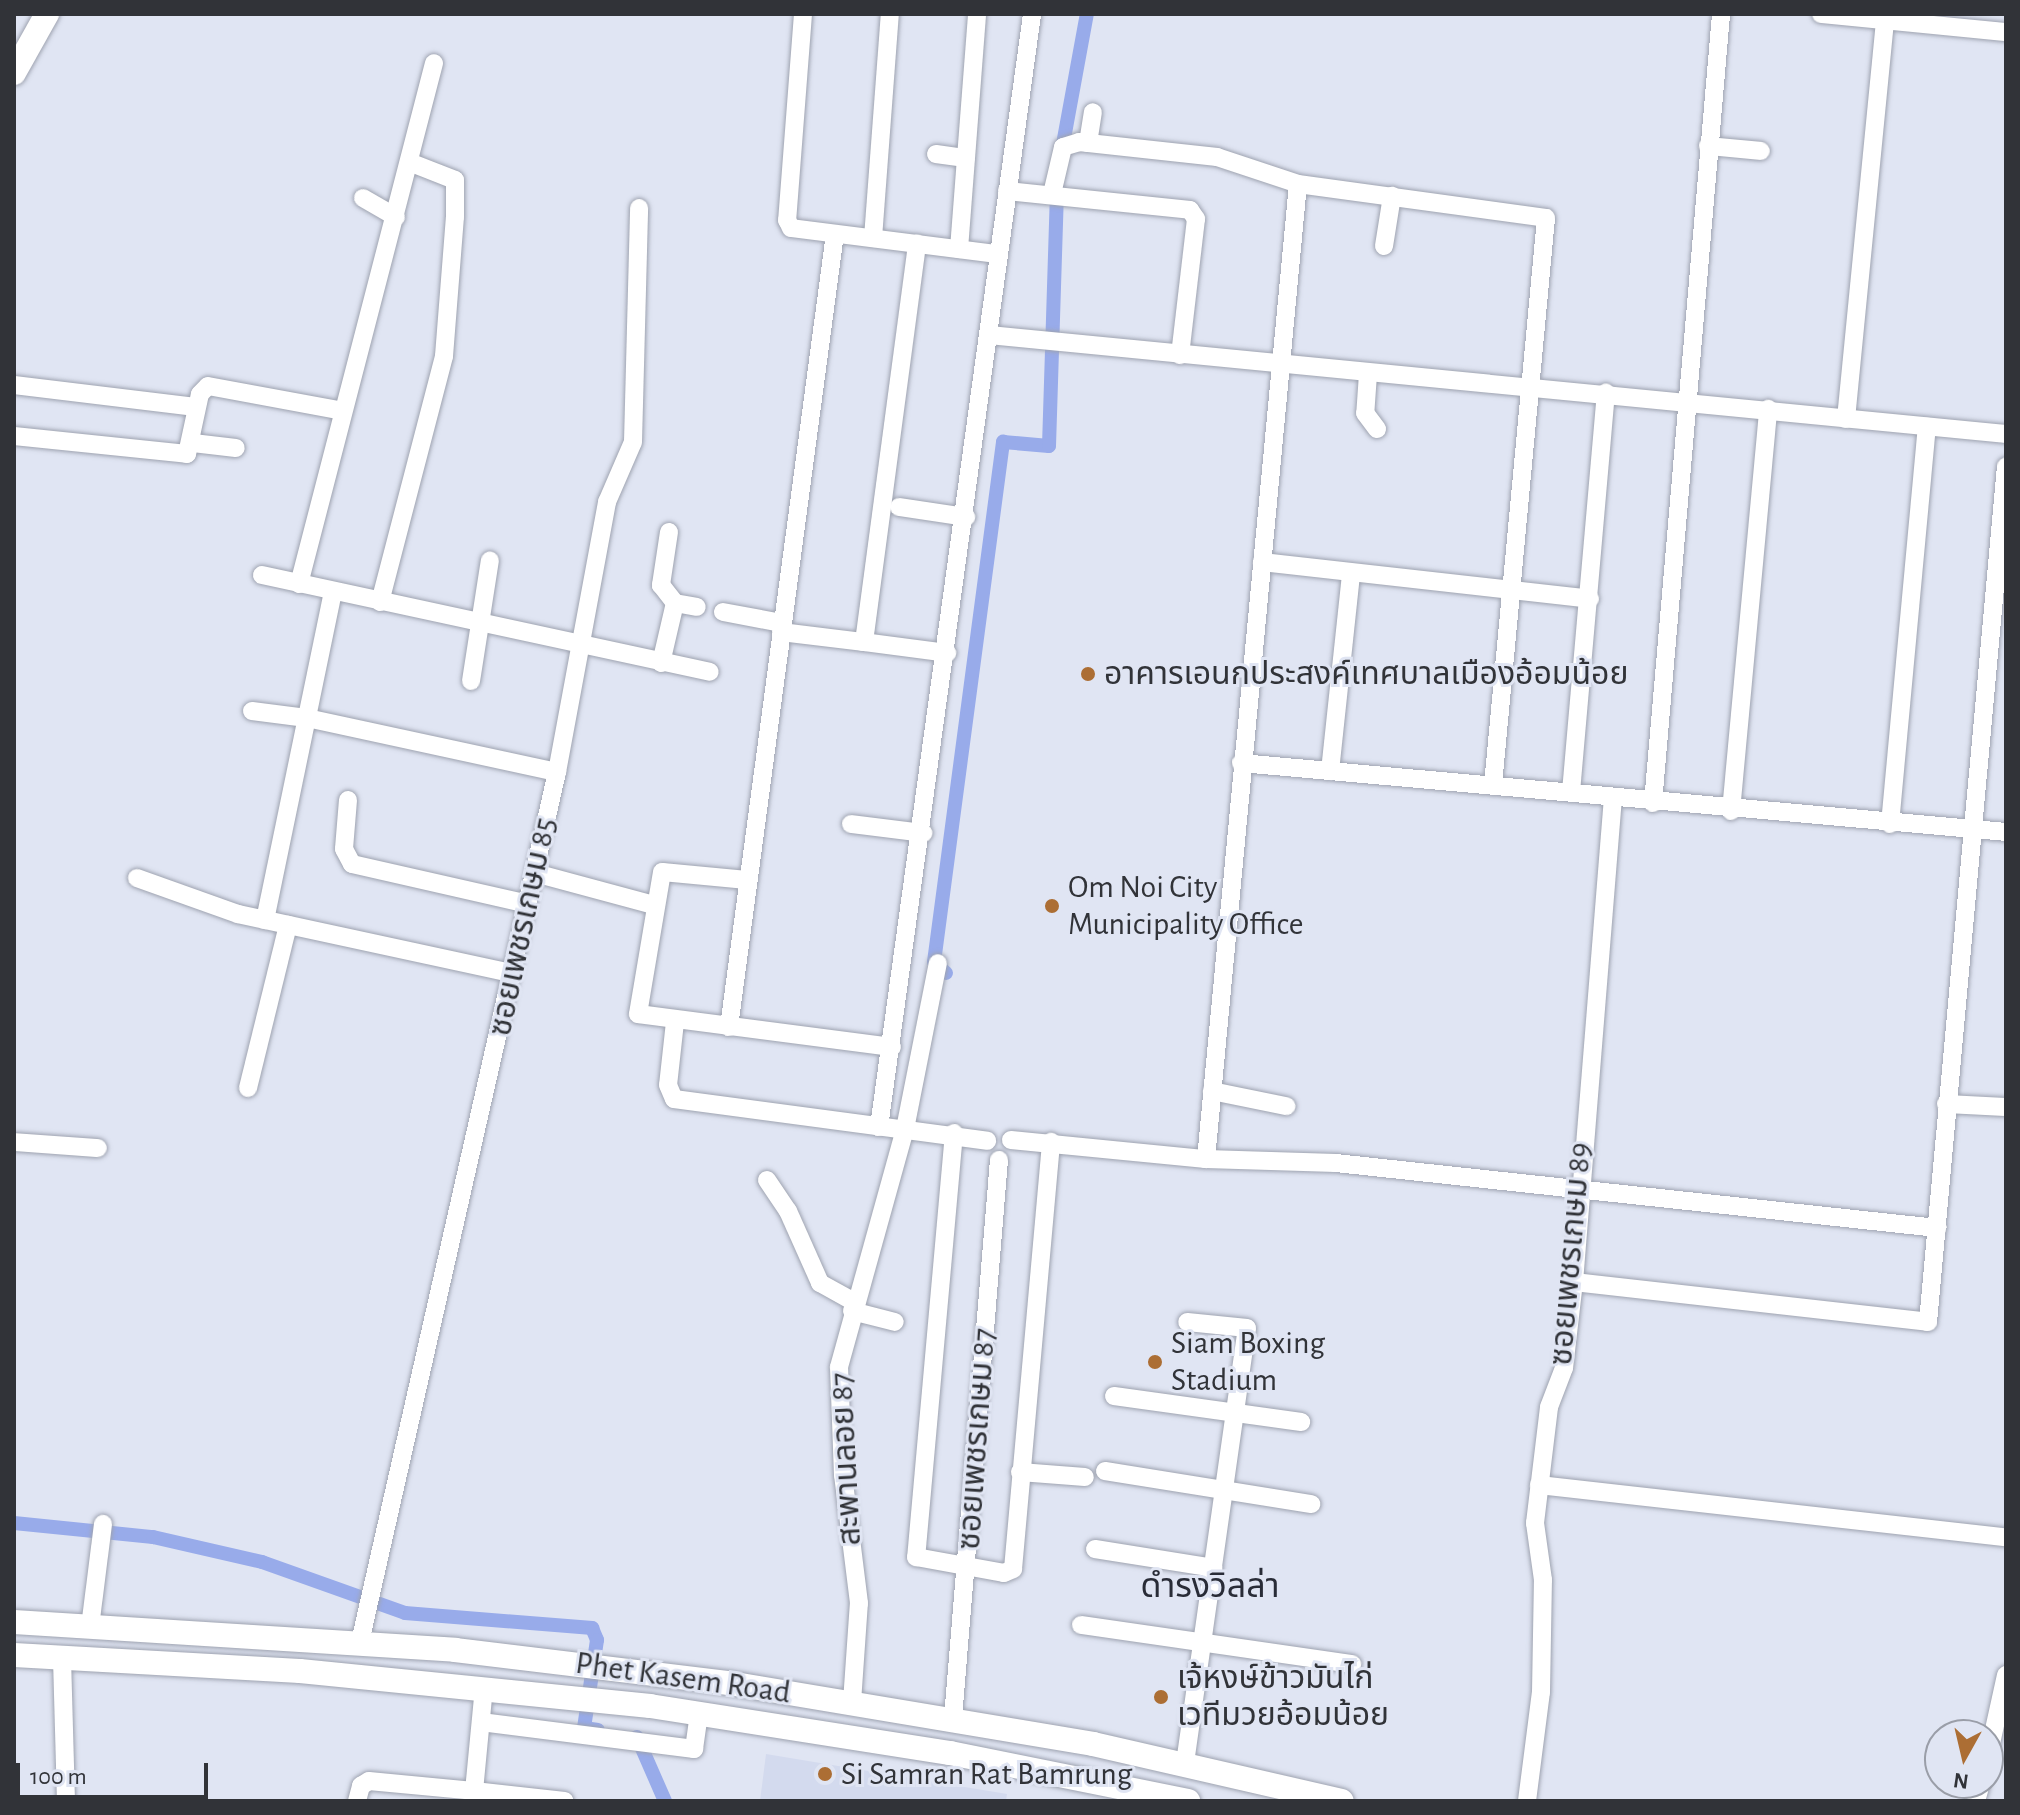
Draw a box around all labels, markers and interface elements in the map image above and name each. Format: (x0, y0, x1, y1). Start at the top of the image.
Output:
place label: อาคารเอนกประสงค์เทศบาลเมืองอ้อมน้อย (1104, 655, 1628, 693)
marker: อาคารเอนกประสงค์เทศบาลเมืองอ้อมน้อย (1079, 665, 1097, 683)
street label: ซอยเพชรเกษม 85 (481, 814, 565, 1040)
place label: Om Noi City Municipality Office (1068, 869, 1304, 944)
marker: Om Noi City Municipality Office (1043, 897, 1061, 915)
street label: ซอยเพชรเกษม 89 (1542, 1141, 1600, 1367)
place label: Siam Boxing Stadium (1171, 1325, 1325, 1400)
street label: ซอยเพชรเกษม 87 (950, 1327, 1004, 1551)
marker: Siam Boxing Stadium (1146, 1353, 1164, 1371)
street label: สะพานลอย 87 (822, 1371, 870, 1547)
district label: ดำรงวิลล่า (1141, 1568, 1279, 1608)
street label: Phet Kasem Road (573, 1644, 793, 1712)
place label: เจ้หงษ์ข้าวมันไก่ เวทีมวยอ้อมน้อย (1177, 1660, 1389, 1735)
marker: เจ้หงษ์ข้าวมันไก่ เวทีมวยอ้อมน้อย (1152, 1688, 1170, 1706)
north arrow (1924, 1719, 2004, 1799)
scale bar (20, 1747, 212, 1797)
place label: Si Samran Rat Bamrung (841, 1755, 1132, 1793)
text: 100 m (30, 1765, 87, 1789)
marker: Si Samran Rat Bamrung (816, 1765, 834, 1783)
text: N (1952, 1769, 1970, 1793)

